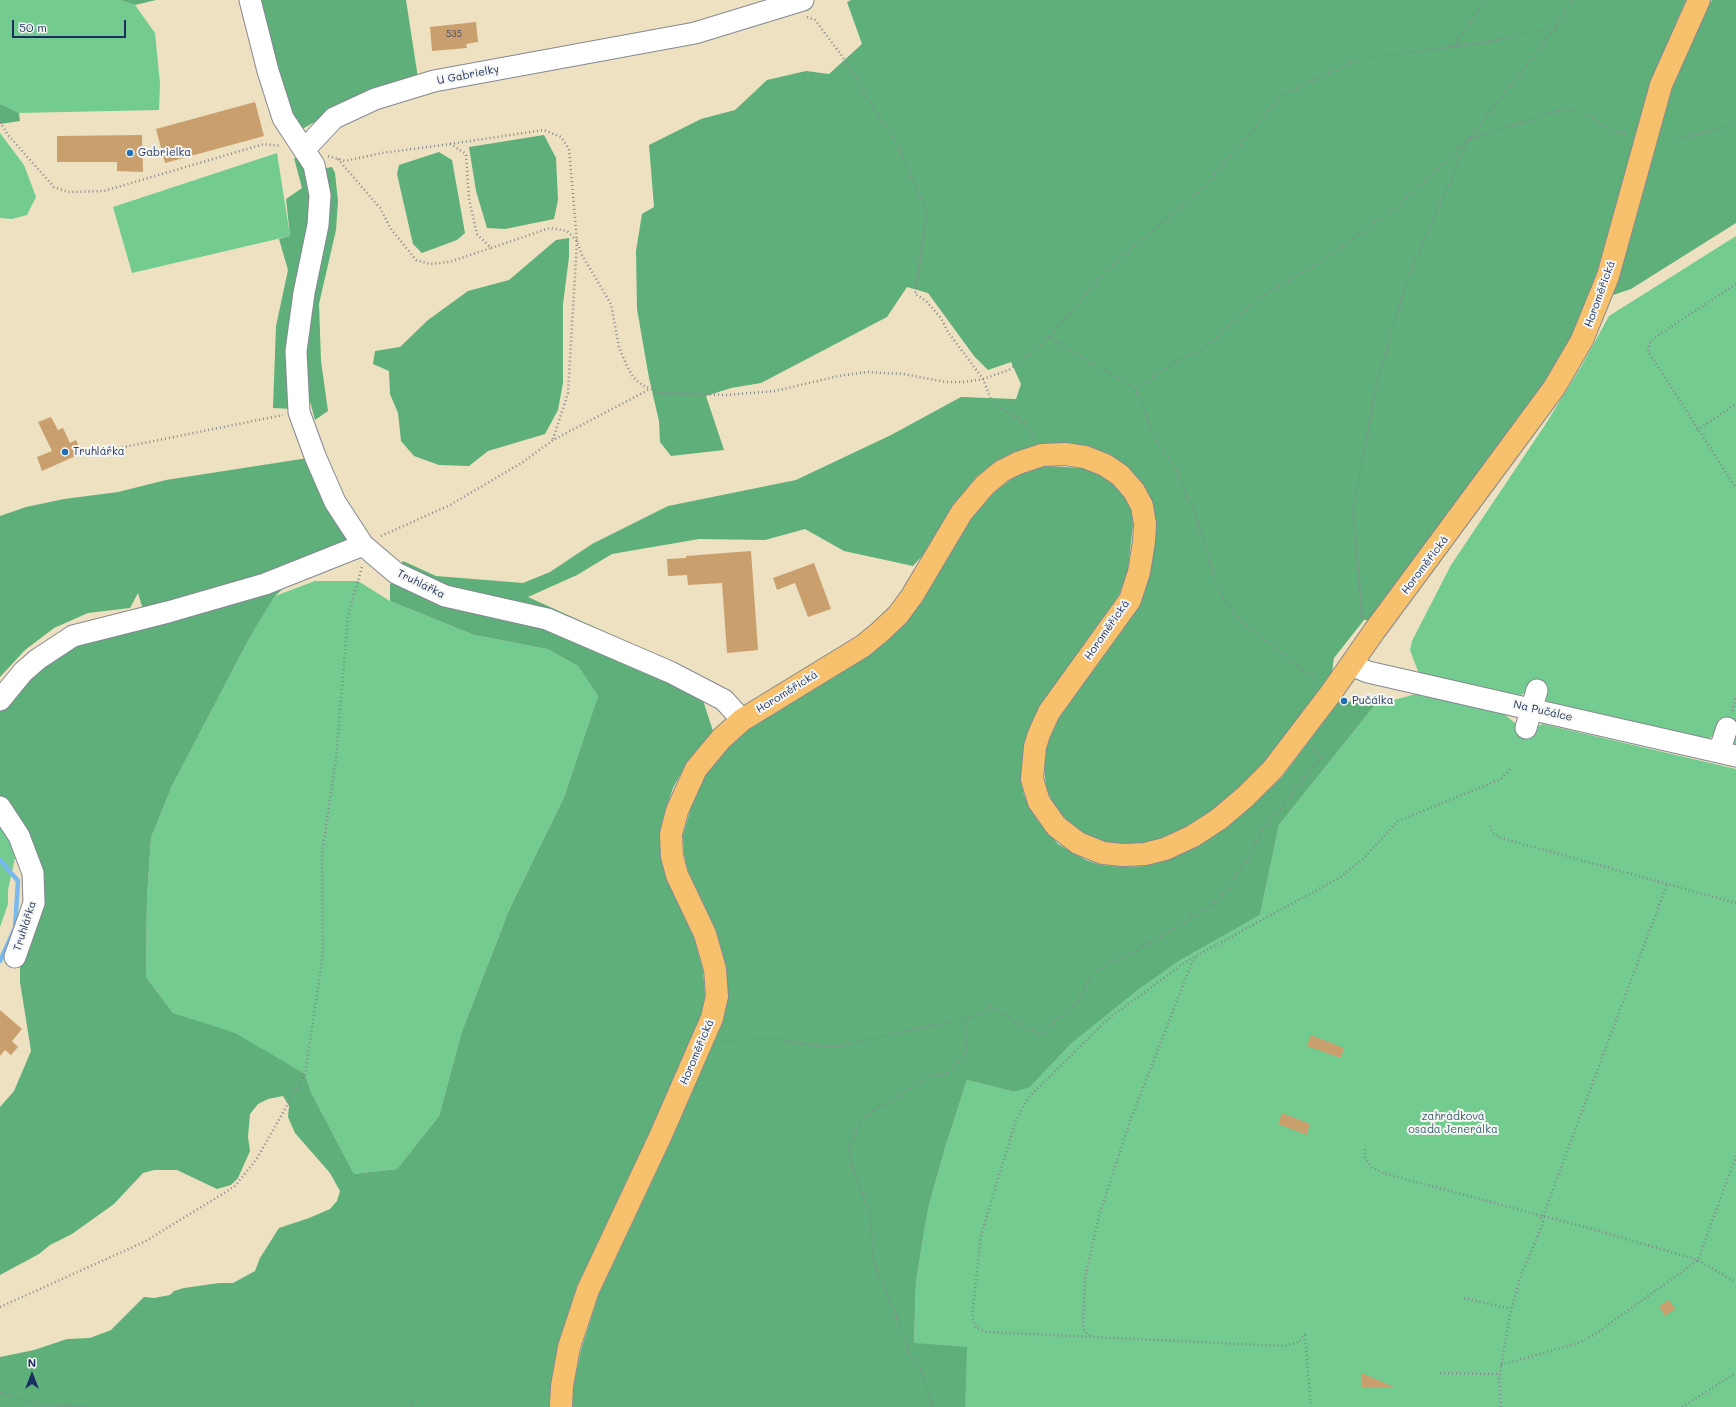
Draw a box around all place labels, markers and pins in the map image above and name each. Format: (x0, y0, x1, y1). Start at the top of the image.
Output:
place label: Gabrielka (138, 146, 191, 160)
marker: Gabrielka (125, 148, 135, 158)
place label: Truhlářka (73, 445, 125, 459)
marker: Truhlářka (60, 447, 70, 457)
place label: Pučálka (1352, 694, 1394, 708)
marker: Pučálka (1339, 696, 1349, 706)

